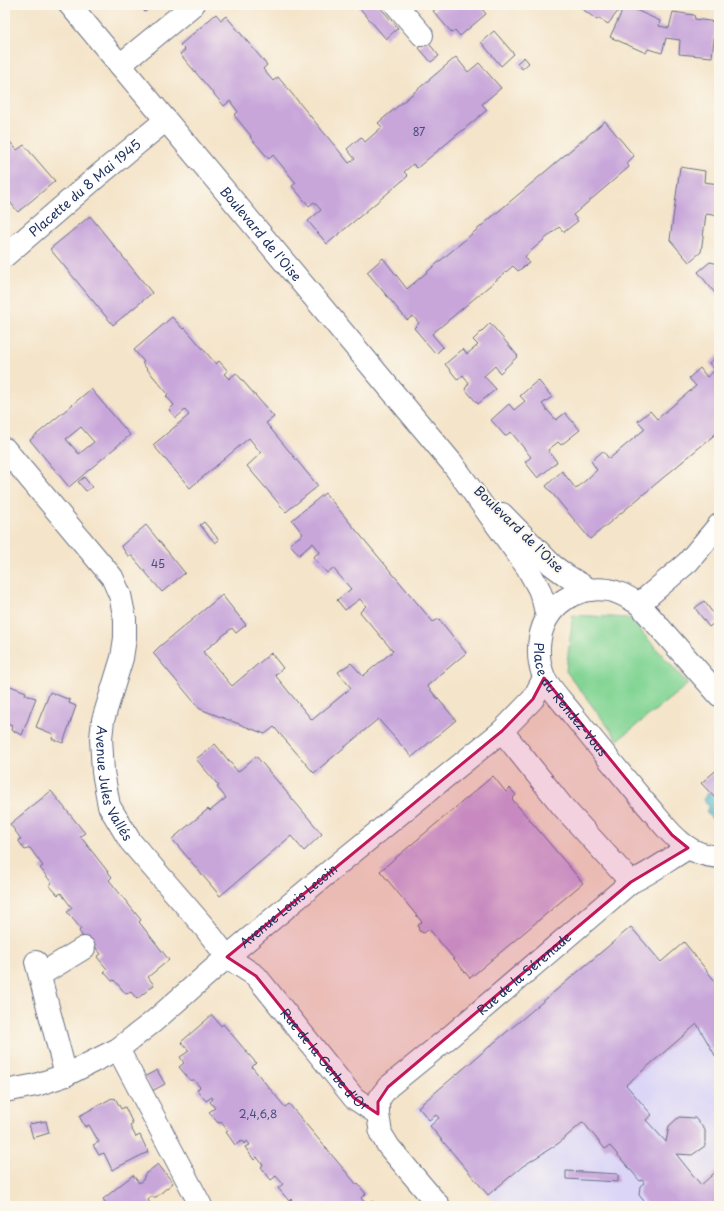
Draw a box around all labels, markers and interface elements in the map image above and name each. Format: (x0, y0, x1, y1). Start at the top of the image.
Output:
house number: 87 (413, 123, 425, 140)
street label: Placette du 8 Mai 1945 (24, 134, 145, 241)
street label: Boulevard de l'Oise (216, 182, 306, 285)
street label: Boulevard de l'Oise (470, 481, 568, 577)
house number: 45 (151, 555, 165, 572)
street label: Place du Rendez-Vous (530, 642, 613, 760)
street label: Avenue Jules Vallés (92, 725, 138, 844)
street label: Avenue Louis Lecoin (235, 859, 341, 952)
street label: Rue de la Sérenade (472, 927, 575, 1019)
street label: Rue de la Gerbe d'Or (276, 1004, 373, 1115)
house number: 2,4,6,8 (239, 1105, 277, 1122)

